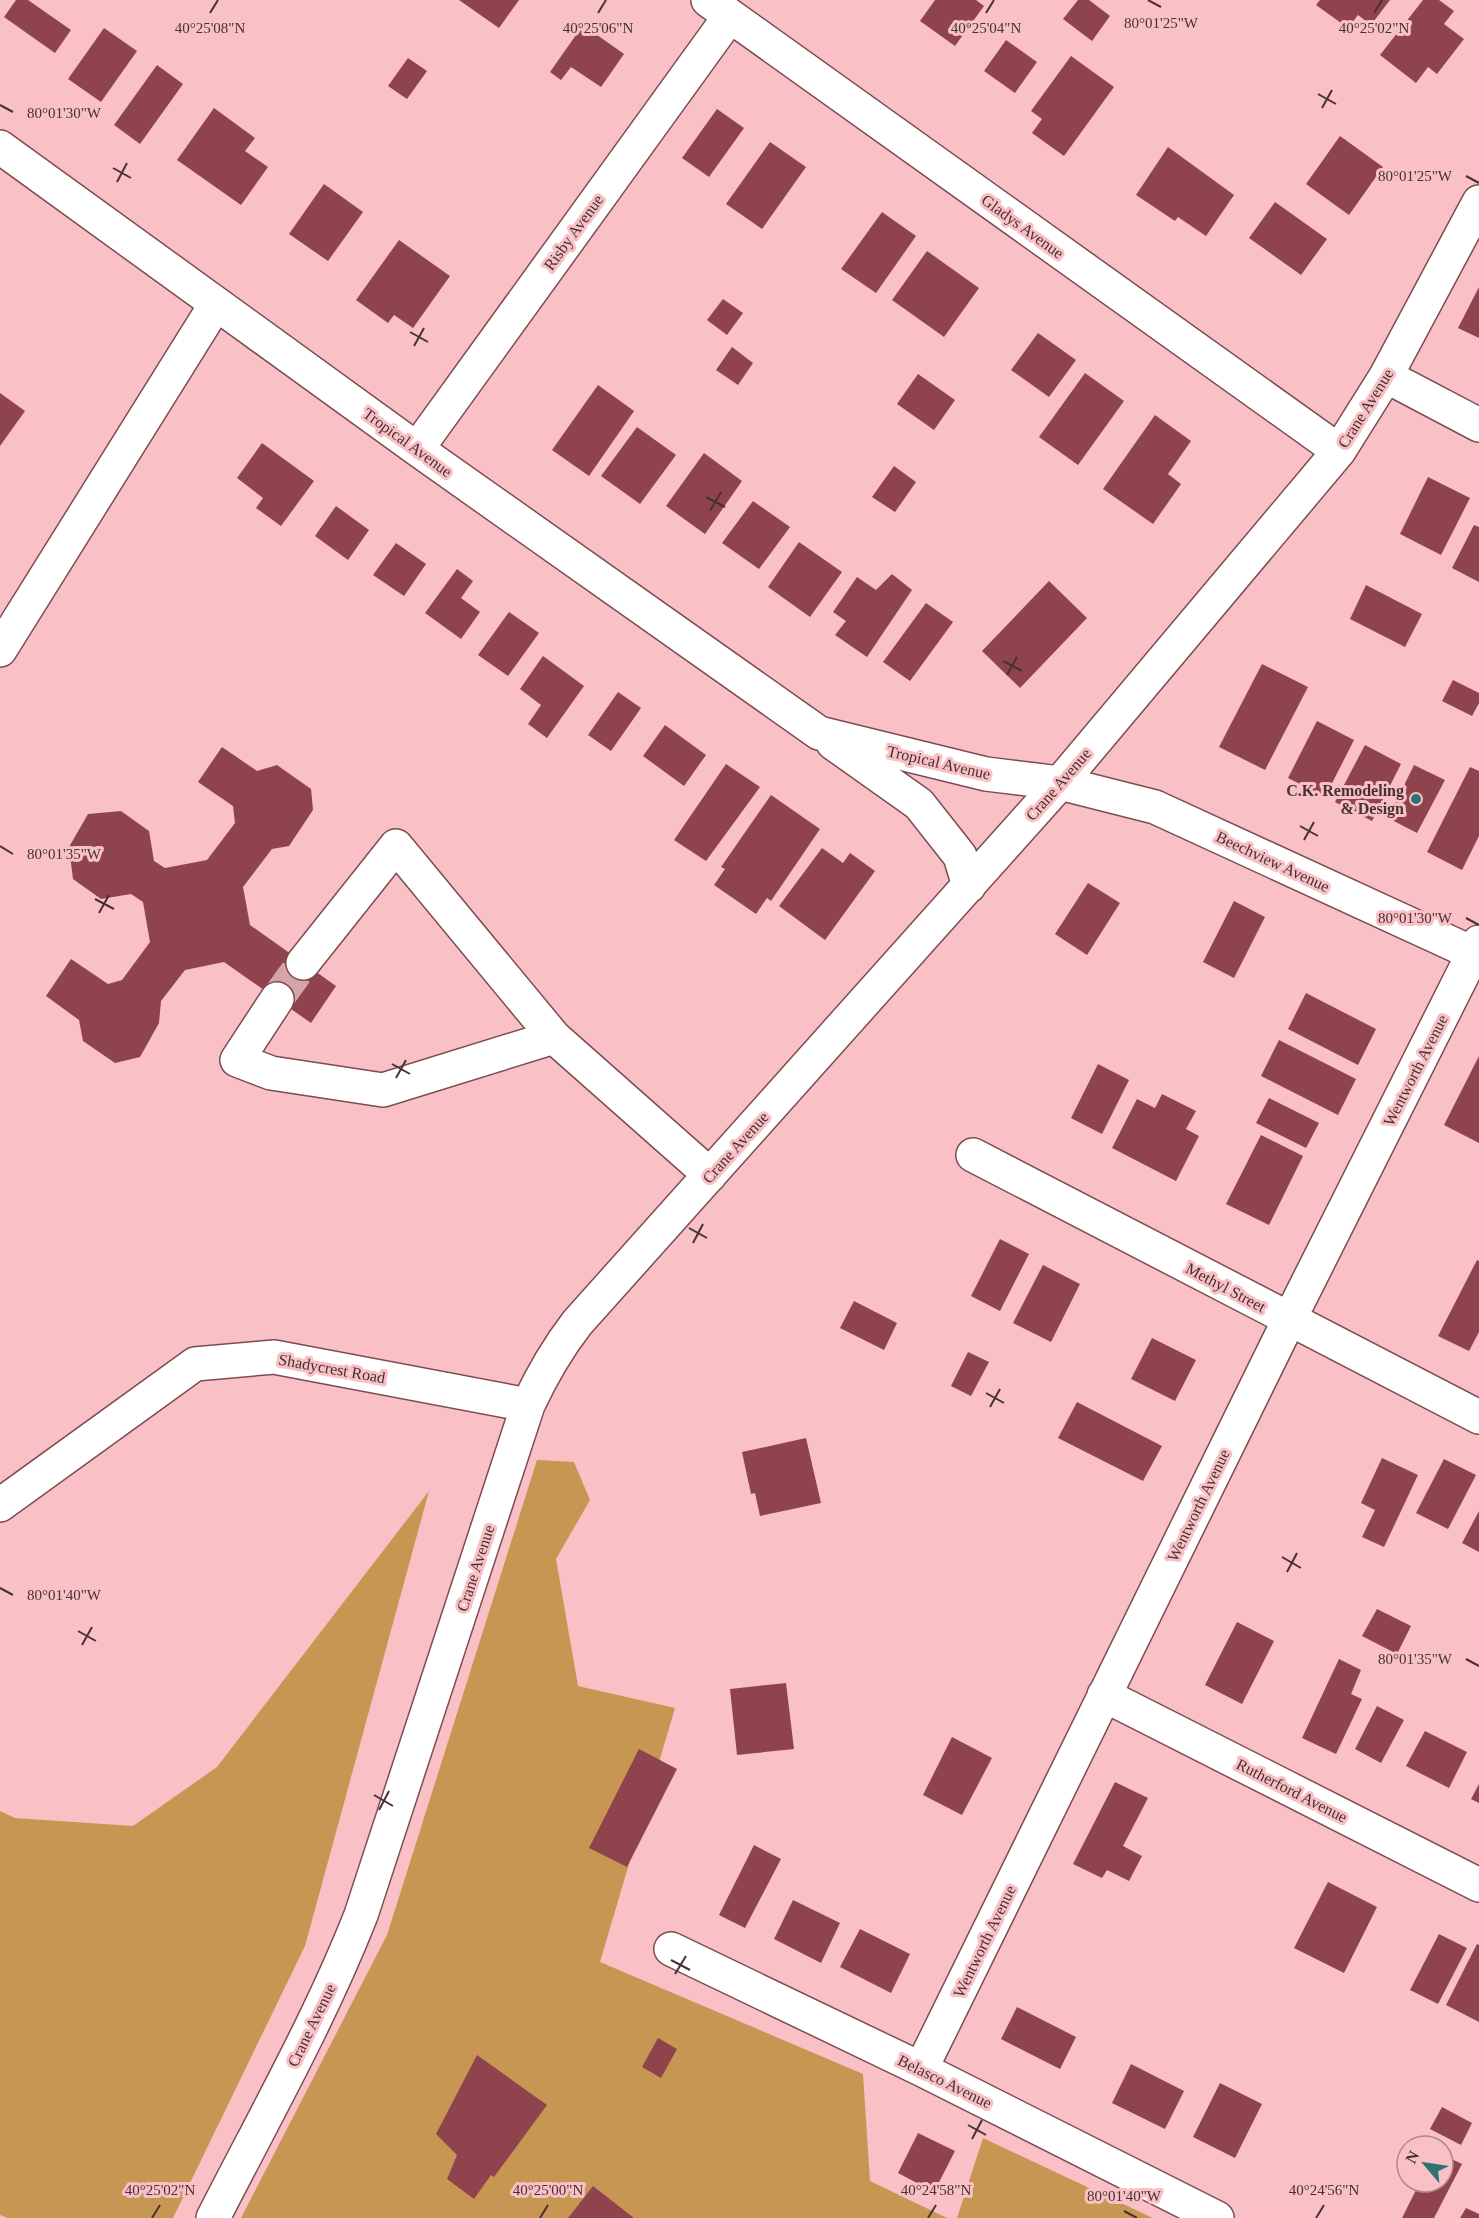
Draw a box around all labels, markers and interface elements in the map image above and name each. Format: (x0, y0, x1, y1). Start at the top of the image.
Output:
text: 80°01'25"W (1124, 15, 1199, 31)
text: 40°25'08"N (175, 20, 245, 36)
text: 40°25'06"N (563, 20, 633, 36)
text: 40°25'04"N (951, 20, 1021, 36)
text: 40°25'02"N (1339, 20, 1409, 36)
text: 80°01'30"W (27, 105, 102, 121)
text: 80°01'25"W (1378, 168, 1453, 184)
street label: Risby Avenue (540, 191, 607, 274)
street label: Gladys Avenue (978, 191, 1067, 263)
street label: Crane Avenue (1334, 366, 1396, 451)
street label: Tropical Avenue (360, 405, 455, 481)
street label: Tropical Avenue (885, 742, 992, 784)
street label: Crane Avenue (1022, 745, 1094, 824)
place label: C.K. Remodeling & Design (1286, 782, 1404, 818)
marker: C.K. Remodeling & Design (1409, 792, 1423, 806)
street label: Beechview Avenue (1214, 828, 1332, 895)
text: 80°01'35"W (27, 846, 102, 862)
text: 80°01'30"W (1378, 910, 1453, 926)
street label: Wentworth Avenue (1380, 1012, 1451, 1129)
street label: Crane Avenue (699, 1108, 772, 1186)
street label: Methyl Street (1183, 1259, 1269, 1317)
street label: Shadycrest Road (277, 1351, 387, 1387)
street label: Wentworth Avenue (1164, 1446, 1233, 1564)
street label: Crane Avenue (454, 1523, 497, 1614)
text: 80°01'40"W (27, 1587, 102, 1603)
text: 80°01'35"W (1378, 1651, 1453, 1667)
street label: Rutherford Avenue (1234, 1755, 1350, 1826)
street label: Wentworth Avenue (950, 1882, 1019, 2000)
street label: Crane Avenue (284, 1981, 339, 2069)
street label: Belasco Avenue (895, 2051, 994, 2112)
north arrow (1395, 2134, 1455, 2194)
text: N (1402, 2147, 1423, 2166)
text: 40°25'02"N (125, 2182, 195, 2198)
text: 40°25'00"N (513, 2182, 583, 2198)
text: 40°24'58"N (901, 2182, 971, 2198)
text: 40°24'56"N (1289, 2182, 1359, 2198)
text: 80°01'40"W (1087, 2188, 1162, 2204)

